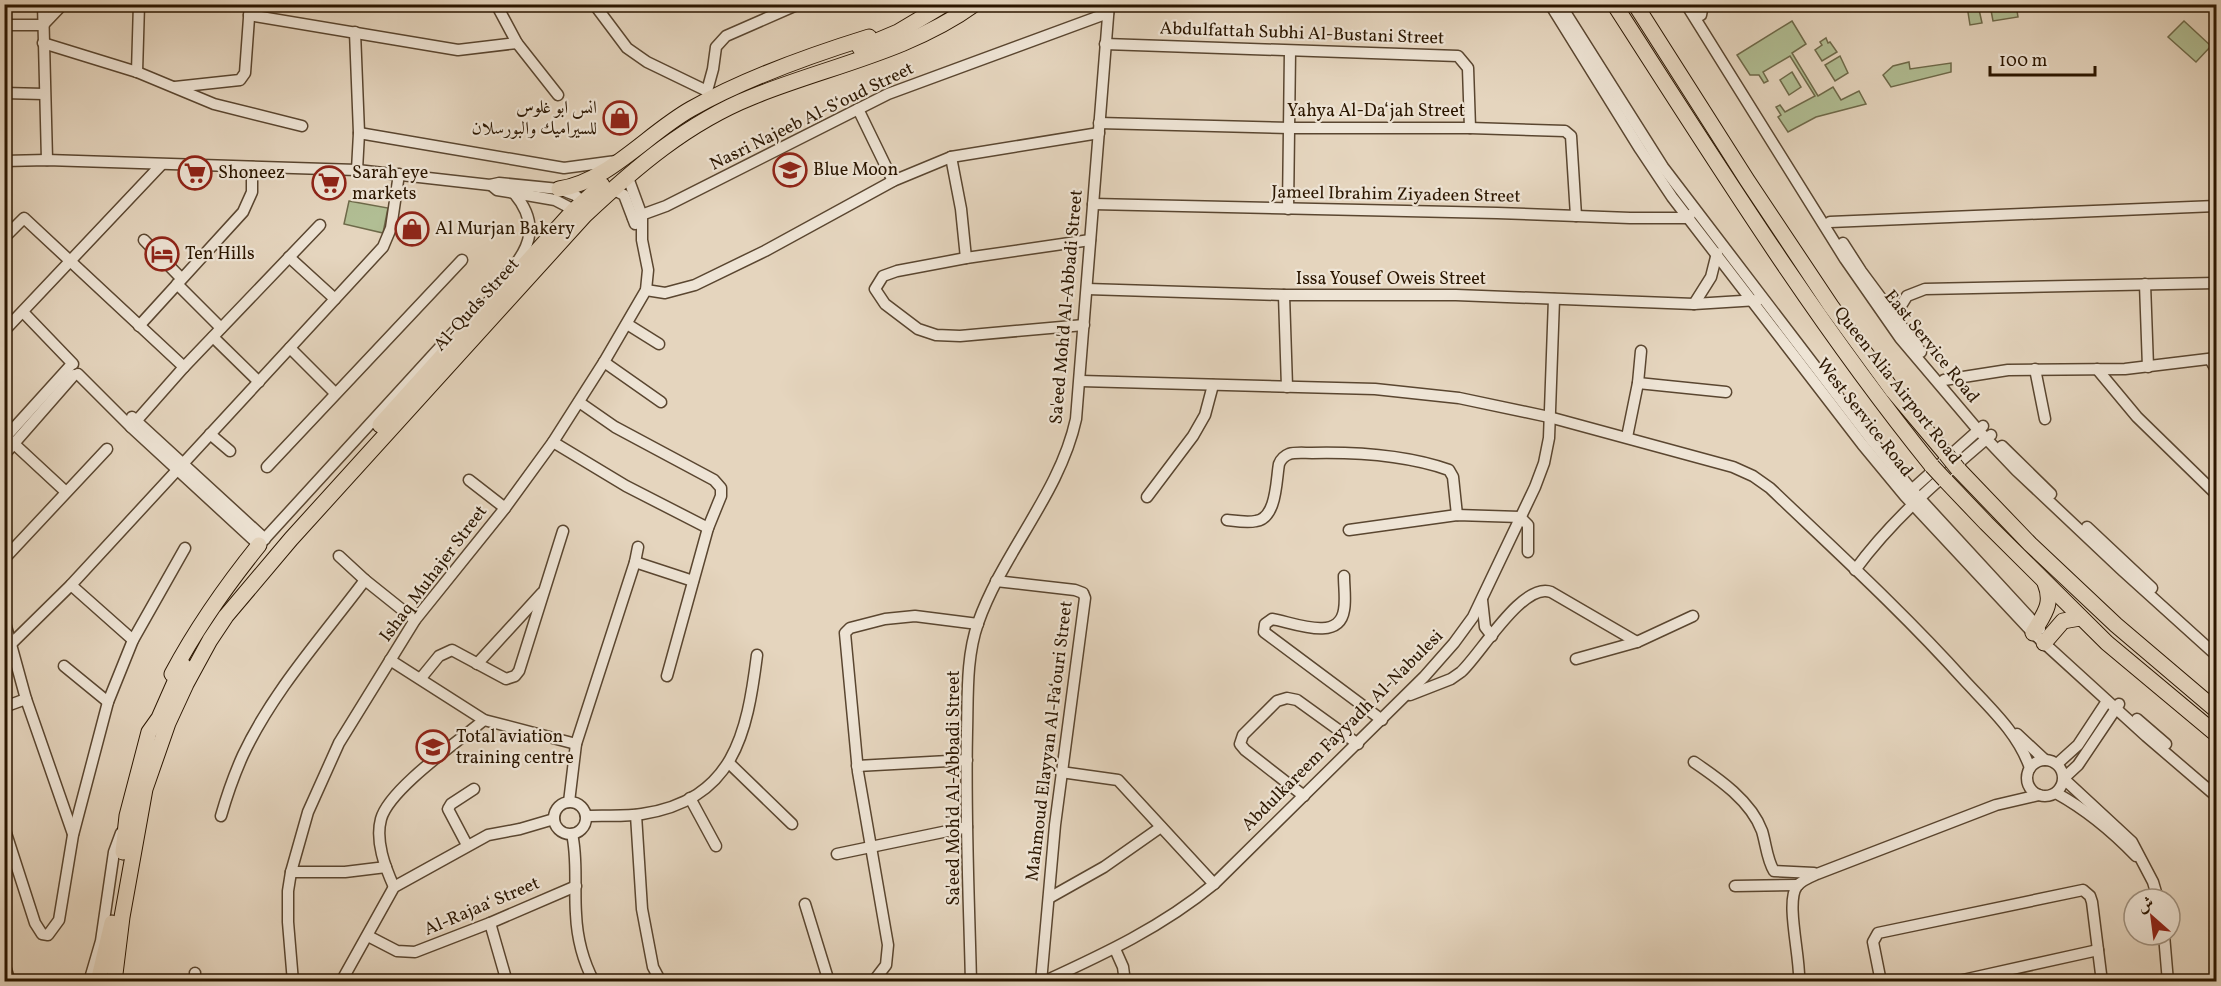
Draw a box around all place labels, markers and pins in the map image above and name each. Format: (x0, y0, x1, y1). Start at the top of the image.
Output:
place label: انس ابو غلوس للسيراميك والبورسلان (471, 96, 597, 142)
shop icon: انس ابو غلوس للسيراميك والبورسلان (602, 100, 638, 136)
school or university icon: Blue Moon (772, 152, 808, 188)
supermarket icon: Shoneez (177, 155, 213, 191)
place label: Blue Moon (813, 158, 898, 183)
place label: Shoneez (218, 161, 285, 186)
place label: Sarah eye markets (352, 161, 428, 207)
supermarket icon: Sarah eye markets (311, 165, 347, 201)
shop icon: Al Murjan Bakery (394, 211, 430, 247)
place label: Al Murjan Bakery (435, 217, 575, 242)
hotel icon: Ten Hills (144, 236, 180, 272)
place label: Ten Hills (185, 242, 255, 267)
place label: Total aviation training centre (456, 725, 574, 771)
school or university icon: Total aviation training centre (415, 729, 451, 765)

